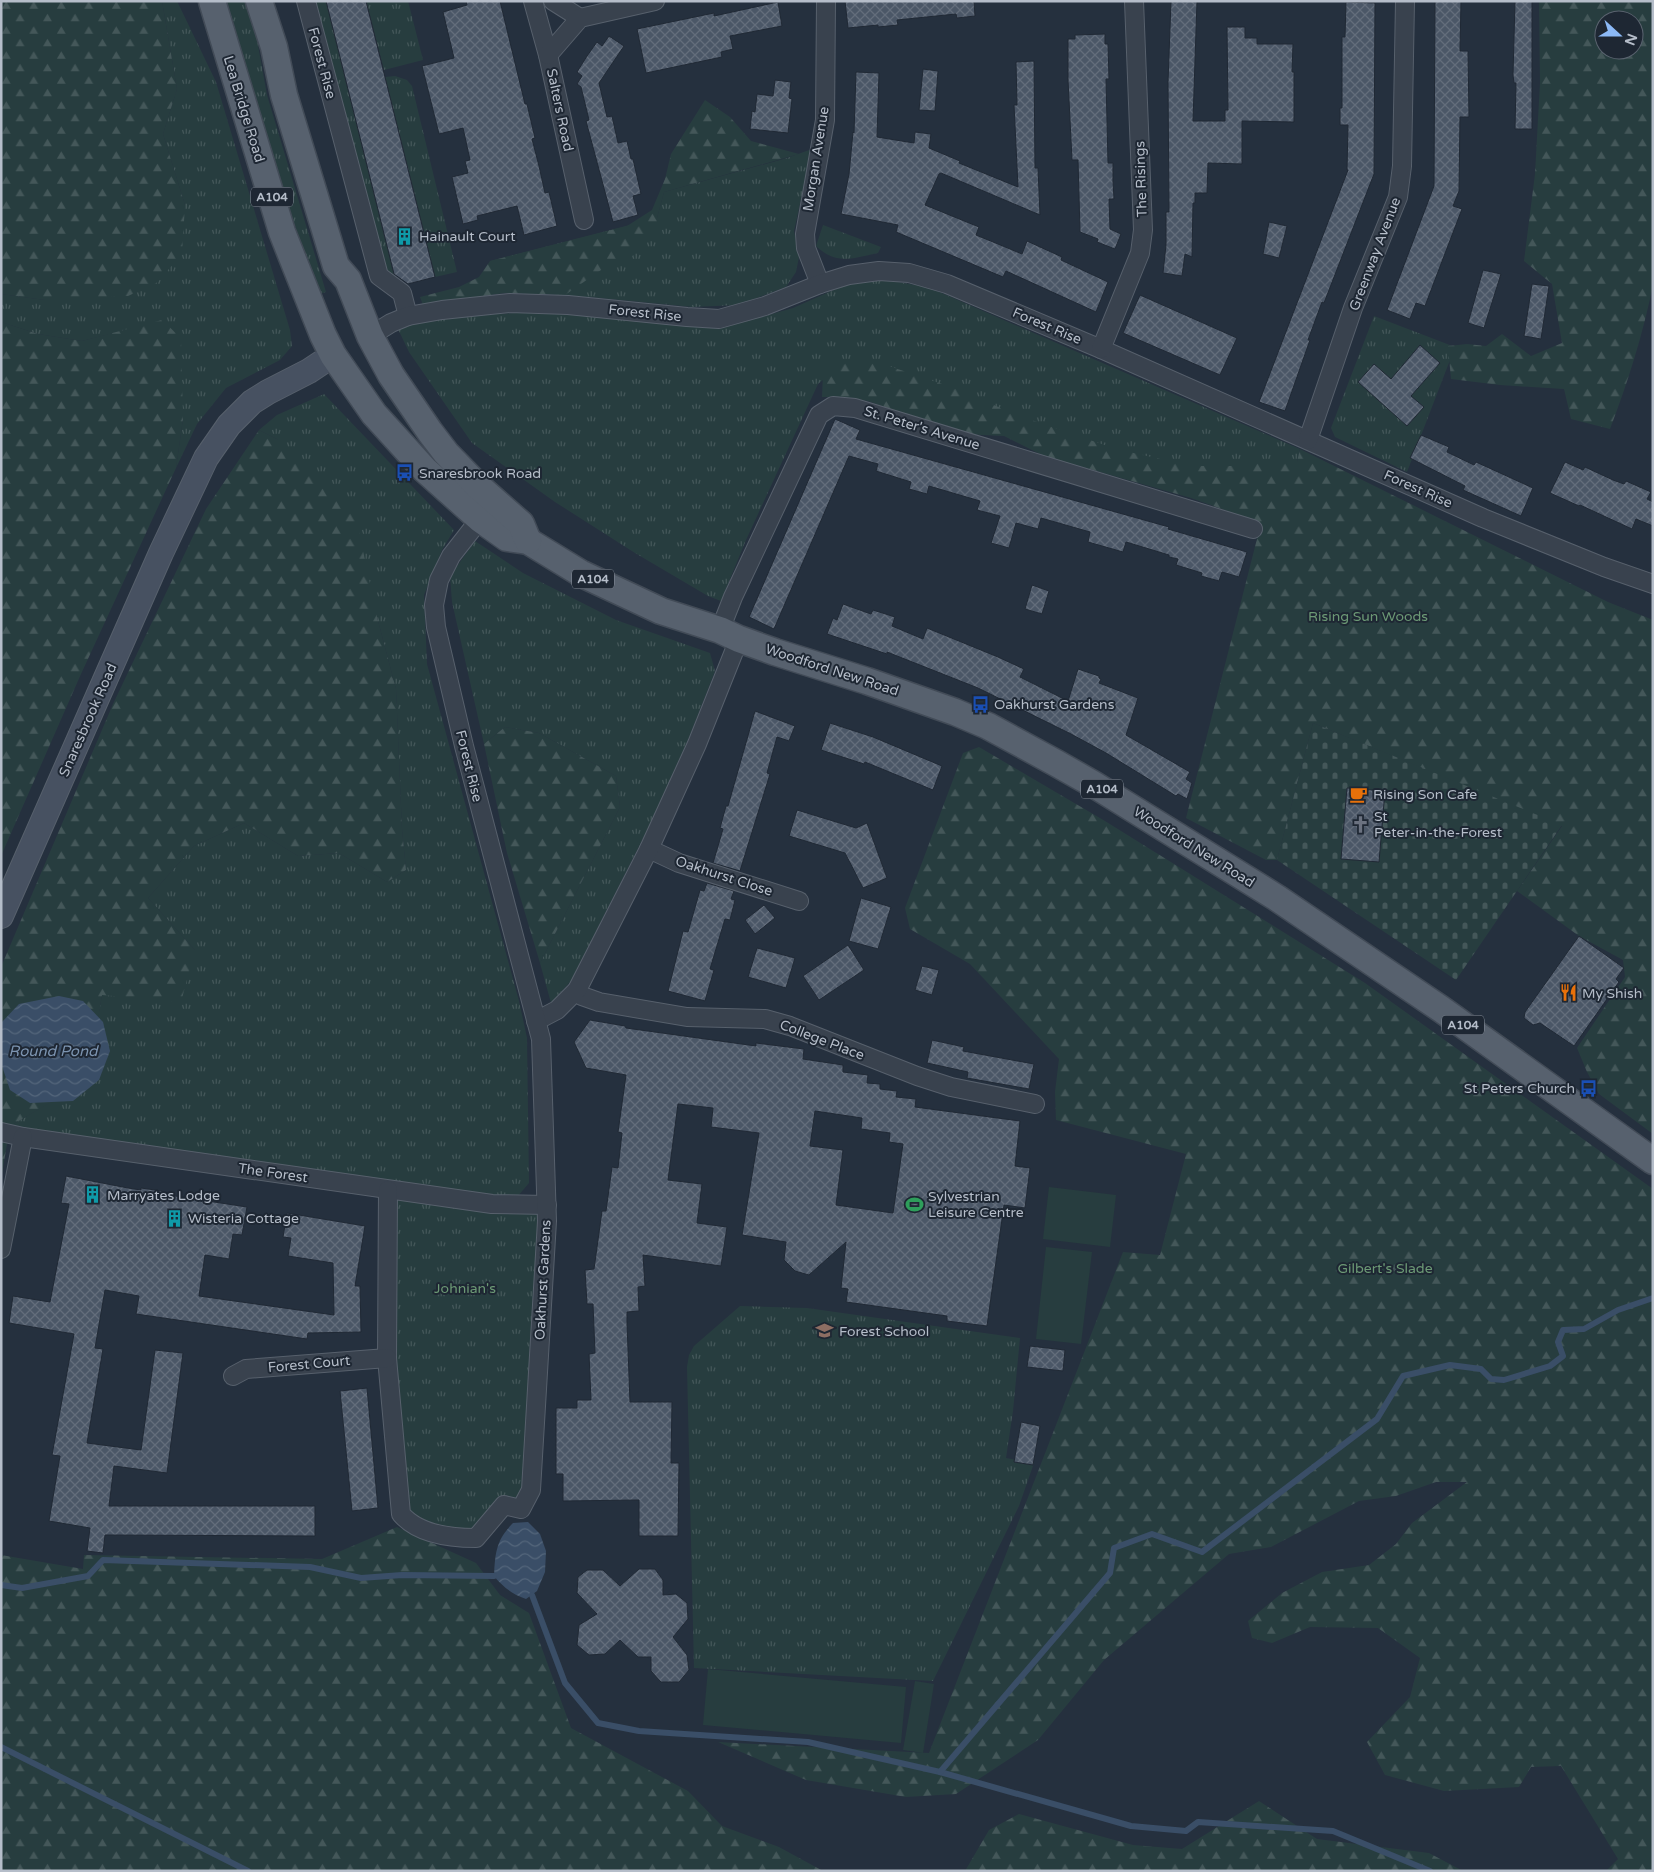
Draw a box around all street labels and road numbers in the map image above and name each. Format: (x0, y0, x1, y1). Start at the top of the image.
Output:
street label: Forest Rise (304, 25, 340, 101)
street label: Lea Bridge Road (220, 54, 268, 164)
street label: Salters Road (543, 67, 577, 153)
street label: Morgan Avenue (799, 105, 833, 213)
street label: The Risings (1131, 140, 1151, 217)
road number: A104 (251, 188, 293, 206)
street label: Greenway Avenue (1346, 195, 1404, 313)
street label: Forest Rise (608, 301, 682, 325)
street label: Forest Rise (1010, 304, 1084, 348)
street label: St. Peter's Avenue (862, 402, 982, 454)
street label: Forest Rise (1381, 466, 1455, 512)
road number: A104 (572, 570, 614, 588)
street label: Woodford New Road (763, 640, 901, 700)
street label: Snaresbrook Road (55, 661, 121, 779)
street label: Forest Rise (452, 728, 486, 804)
road number: A104 (1081, 780, 1123, 799)
street label: Woodford New Road (1130, 803, 1258, 891)
street label: Oakhurst Close (673, 852, 775, 900)
street label: College Place (777, 1016, 867, 1064)
road number: A104 (1442, 1016, 1484, 1034)
street label: The Forest (237, 1160, 310, 1186)
street label: Oakhurst Gardens (531, 1219, 555, 1341)
street label: Forest Court (267, 1352, 351, 1376)

